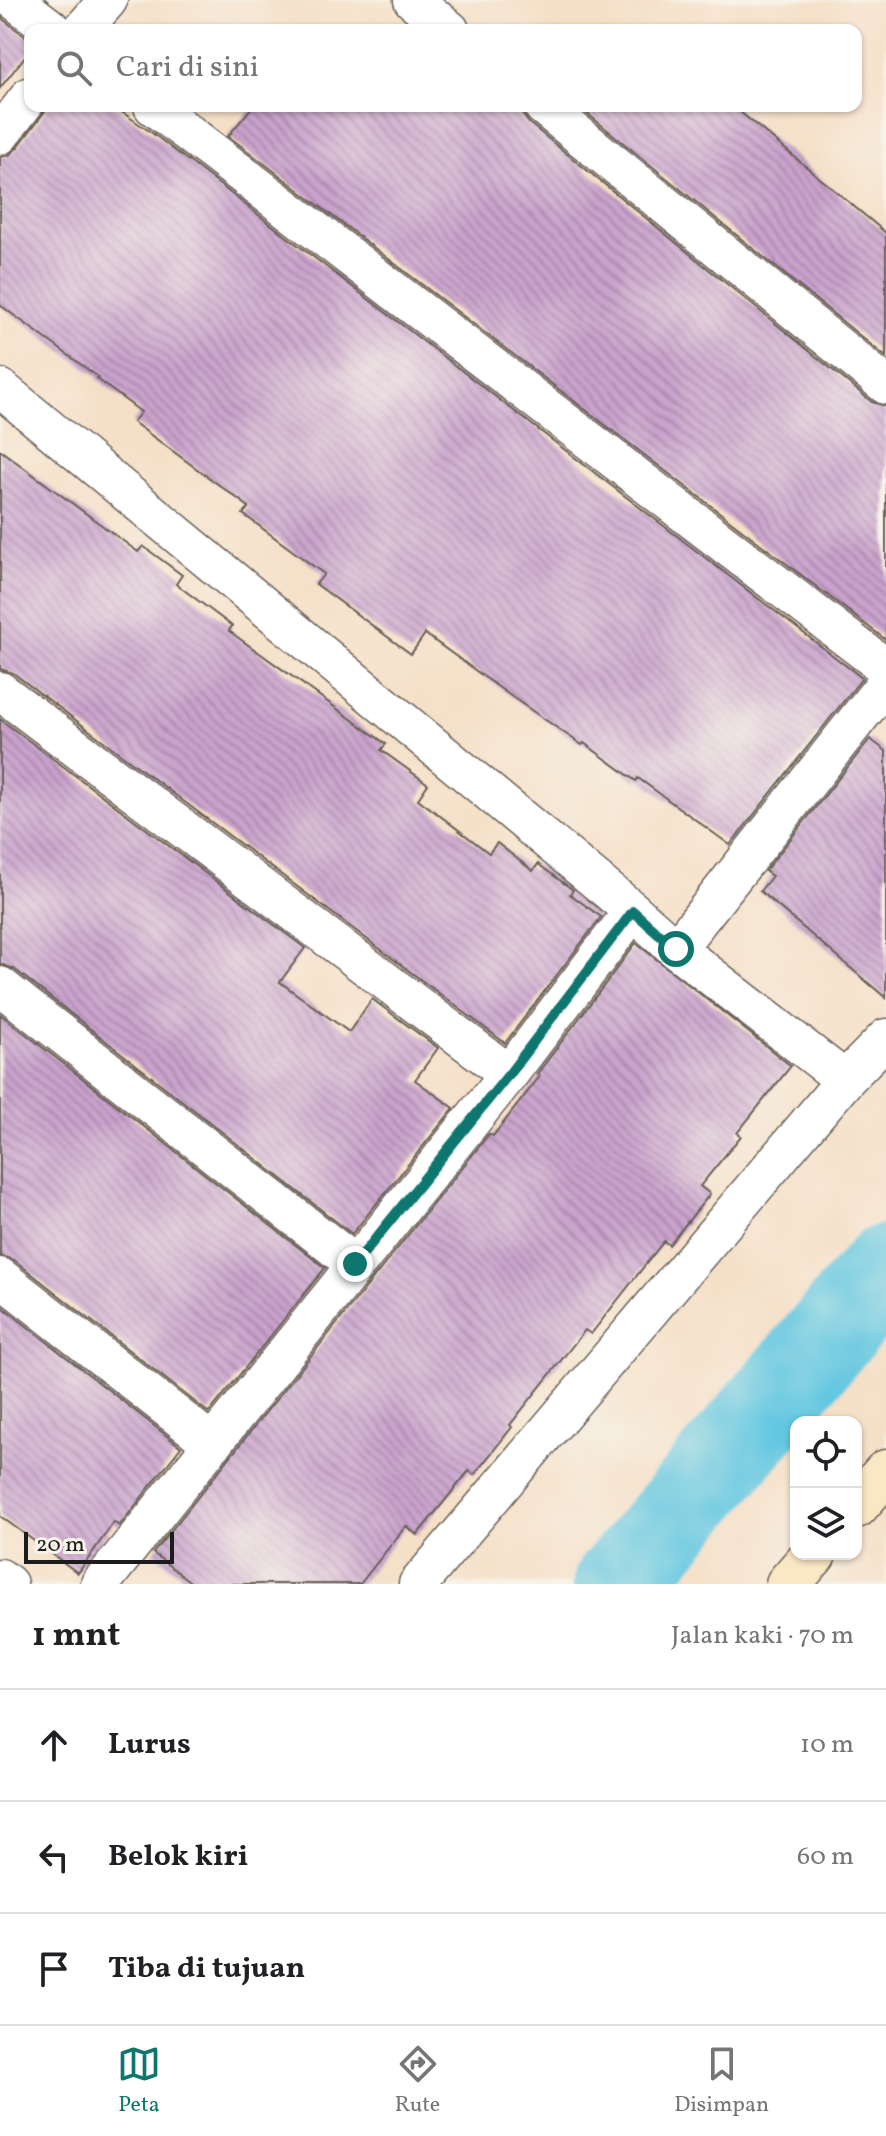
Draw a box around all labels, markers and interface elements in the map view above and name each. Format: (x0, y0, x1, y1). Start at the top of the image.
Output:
search box (24, 24, 862, 112)
icon: search (52, 46, 96, 90)
text: Cari di sini (116, 47, 259, 89)
route start (658, 931, 694, 967)
route end (337, 1246, 373, 1282)
map controls (790, 1416, 862, 1560)
button: locate (790, 1416, 862, 1488)
button: layers (790, 1488, 862, 1560)
scale bar (24, 1528, 174, 1564)
text: 20 m (36, 1530, 85, 1561)
text: 1 mnt (32, 1613, 120, 1660)
text: Jalan kaki · 70 m (671, 1618, 854, 1654)
icon: ahead (32, 1723, 76, 1767)
text: Lurus (108, 1724, 191, 1766)
text: 10 m (800, 1727, 854, 1763)
icon: left (32, 1835, 76, 1879)
text: Belok kiri (108, 1836, 248, 1878)
text: 60 m (797, 1839, 854, 1875)
icon: arrive (32, 1947, 76, 1991)
text: Tiba di tujuan (108, 1948, 305, 1990)
tab: Peta (117, 2042, 161, 2121)
tab: Rute (395, 2042, 440, 2121)
tab: Disimpan (674, 2042, 769, 2121)

